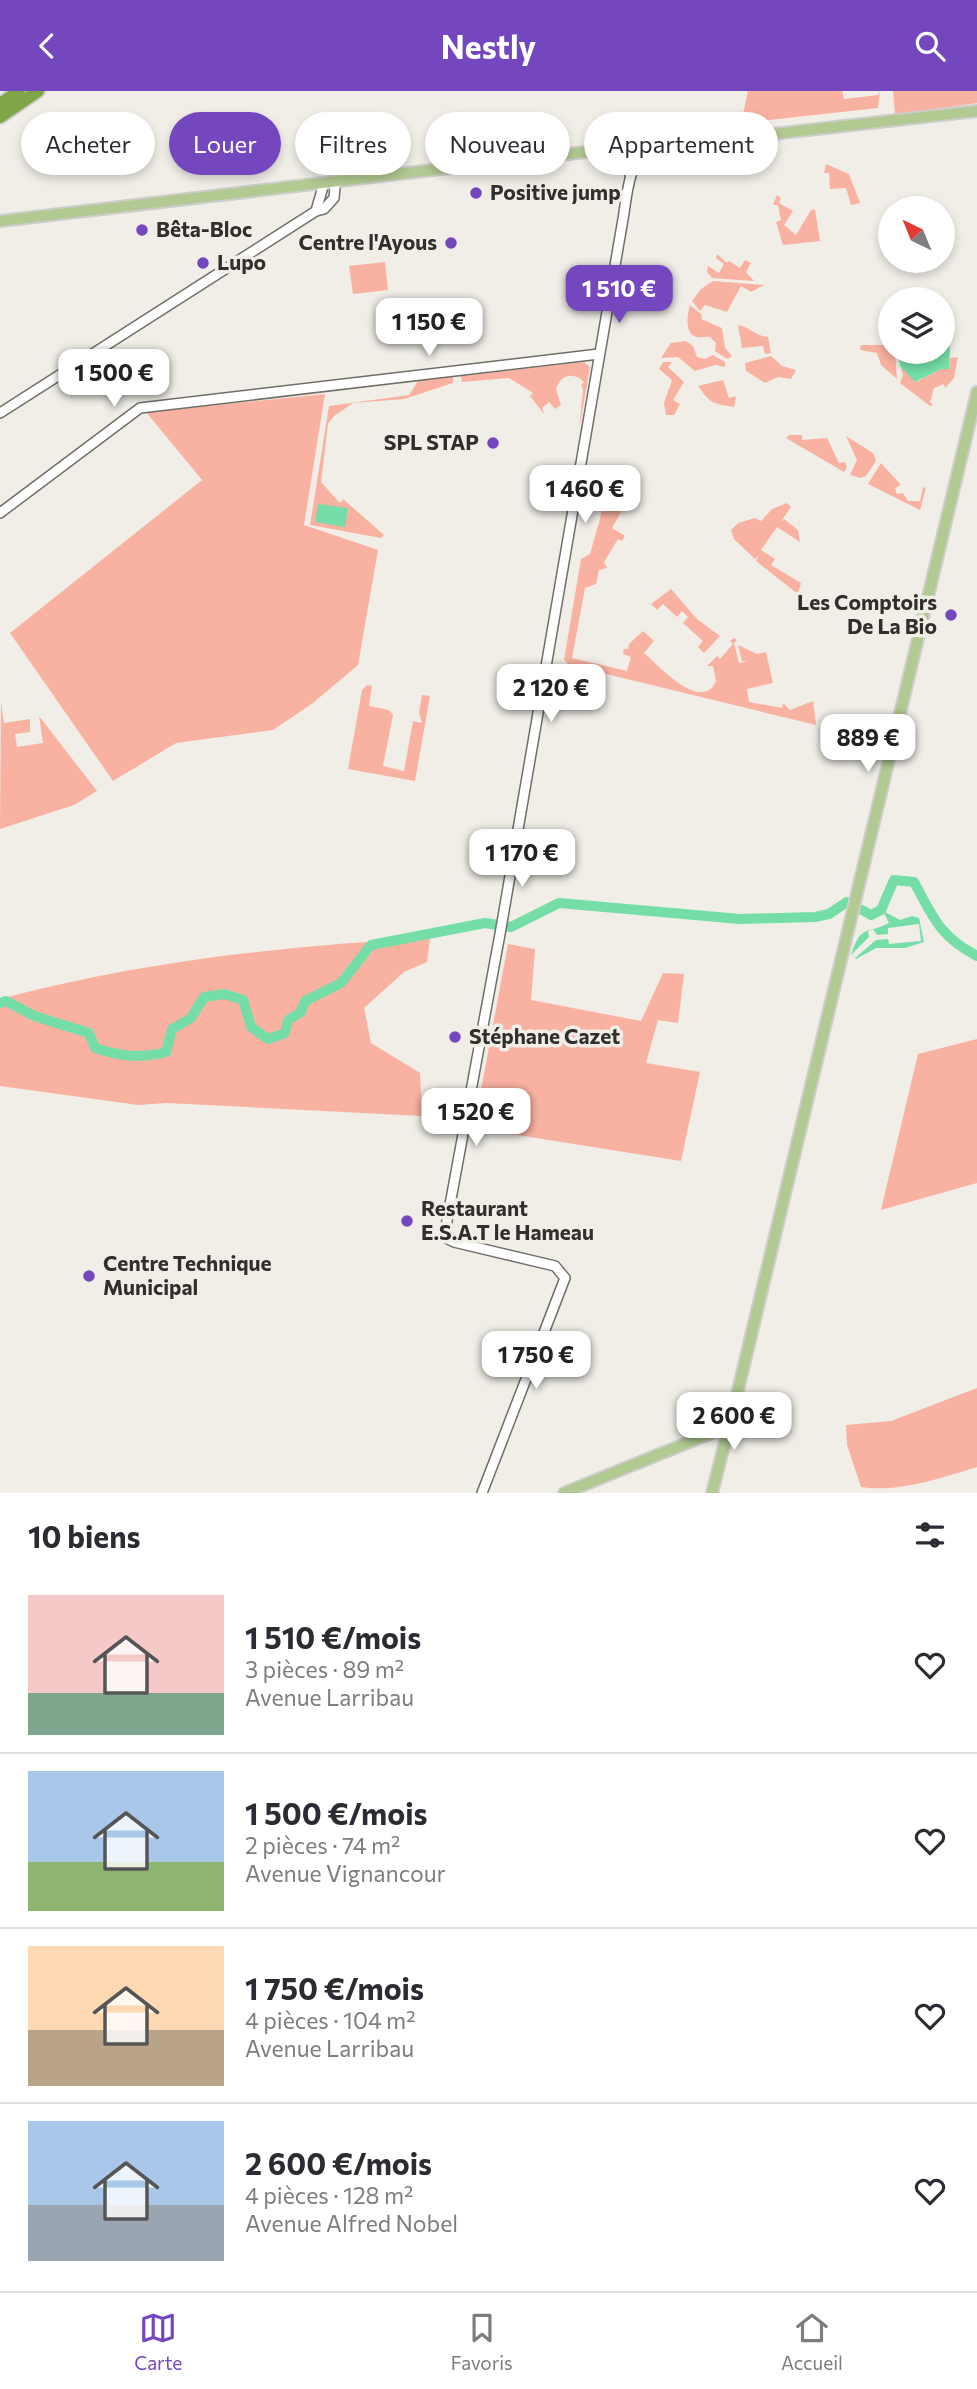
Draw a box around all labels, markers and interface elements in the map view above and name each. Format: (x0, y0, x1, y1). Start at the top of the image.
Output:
text: Nestly (441, 26, 536, 66)
icon: back (28, 27, 66, 65)
icon: search (911, 27, 949, 65)
chip: Acheter (21, 112, 155, 175)
chip: Louer (169, 112, 281, 175)
chip: Filtres (295, 112, 411, 175)
chip: Nouveau (425, 112, 570, 175)
chip: Appartement (584, 112, 778, 175)
place label: Positive jump (490, 179, 621, 204)
marker: Positive jump (468, 185, 484, 201)
north arrow (878, 196, 956, 273)
map controls (878, 196, 955, 364)
place label: Bêta-Bloc (156, 216, 252, 241)
marker: Bêta-Bloc (134, 222, 150, 238)
place label: Centre l'Ayous (299, 229, 437, 254)
marker: Centre l'Ayous (443, 235, 459, 251)
place label: Lupo (217, 249, 266, 274)
marker: Lupo (195, 255, 211, 271)
pin: 1 510 € (554, 265, 684, 325)
text: 1 510 € (582, 274, 656, 302)
button: layers (878, 287, 955, 364)
pin: 1 150 € (364, 299, 494, 358)
text: 1 150 € (392, 307, 466, 335)
pin: 1 500 € (49, 349, 179, 409)
text: 1 500 € (74, 358, 154, 386)
place label: SPL STAP (384, 429, 479, 454)
marker: SPL STAP (485, 435, 501, 451)
pin: 1 460 € (520, 465, 650, 525)
text: 1 460 € (546, 474, 624, 502)
place label: Les Comptoirs De La Bio (797, 589, 937, 638)
marker: Les Comptoirs De La Bio (943, 607, 959, 623)
pin: 2 120 € (486, 665, 616, 724)
text: 2 120 € (513, 673, 589, 701)
pin: 889 € (819, 715, 917, 774)
text: 889 € (836, 723, 900, 751)
pin: 1 170 € (457, 829, 587, 889)
text: 1 170 € (485, 838, 559, 866)
place label: Stéphane Cazet (469, 1023, 620, 1048)
marker: Stéphane Cazet (447, 1029, 463, 1045)
pin: 1 520 € (411, 1089, 541, 1148)
text: 1 520 € (437, 1097, 515, 1125)
place label: Restaurant E.S.A.T le Hameau (421, 1195, 594, 1244)
marker: Restaurant E.S.A.T le Hameau (399, 1213, 415, 1229)
place label: Centre Technique Municipal (103, 1250, 272, 1299)
marker: Centre Technique Municipal (81, 1268, 97, 1284)
pin: 1 750 € (471, 1331, 601, 1391)
text: 1 750 € (498, 1340, 574, 1368)
pin: 2 600 € (669, 1393, 799, 1452)
text: 2 600 € (693, 1401, 775, 1429)
icon: filters (911, 1516, 949, 1554)
text: 10 biens (28, 1517, 141, 1554)
text: 1 510 €/mois (245, 1618, 421, 1655)
icon: home (84, 1623, 168, 1707)
icon: heart (911, 1646, 949, 1684)
text: 3 pièces · 89 m² (245, 1655, 404, 1683)
text: Avenue Larribau (245, 1683, 414, 1711)
text: 1 500 €/mois (245, 1794, 428, 1831)
icon: home (84, 1799, 168, 1883)
icon: heart (911, 1822, 949, 1860)
text: 2 pièces · 74 m² (245, 1831, 400, 1859)
text: Avenue Vignancour (245, 1859, 446, 1887)
text: 1 750 €/mois (245, 1969, 424, 2006)
icon: home (84, 1974, 168, 2058)
icon: heart (911, 1997, 949, 2035)
text: 4 pièces · 104 m² (245, 2006, 415, 2034)
text: Avenue Larribau (245, 2034, 414, 2062)
text: 2 600 €/mois (245, 2144, 432, 2181)
icon: home (84, 2149, 168, 2233)
icon: heart (911, 2172, 949, 2210)
text: 4 pièces · 128 m² (245, 2181, 413, 2209)
text: Avenue Alfred Nobel (245, 2209, 458, 2237)
tab: Carte (134, 2309, 182, 2374)
tab: Favoris (451, 2309, 513, 2374)
tab: Accueil (781, 2309, 843, 2374)

